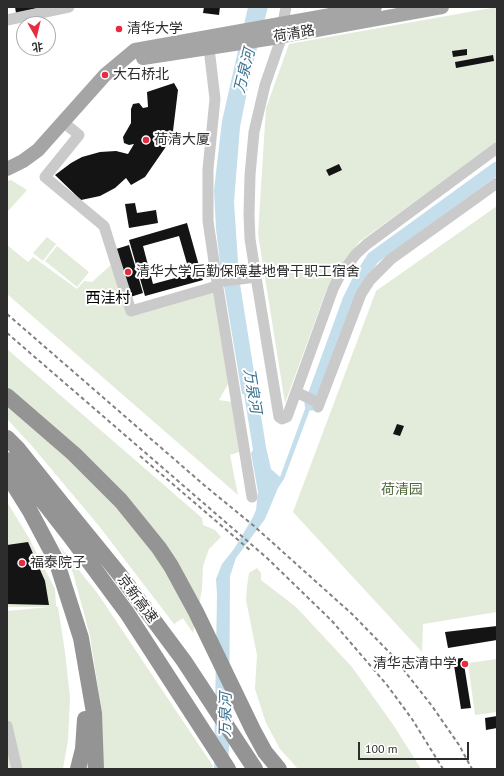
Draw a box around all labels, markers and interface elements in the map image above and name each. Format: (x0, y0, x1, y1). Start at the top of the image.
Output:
north arrow (16, 16, 56, 56)
place label: 清华大学 (127, 21, 183, 37)
street label: 荷清路 (272, 22, 316, 46)
marker: 清华大学 (114, 24, 124, 34)
text: 北 (31, 39, 44, 55)
water label: 万泉河 (231, 47, 259, 95)
place label: 大石桥北 (113, 67, 169, 83)
marker: 大石桥北 (100, 70, 110, 80)
place label: 荷清大厦 (154, 132, 210, 148)
marker: 荷清大厦 (141, 135, 151, 145)
place label: 清华大学后勤保障基地骨干职工宿舍 (136, 264, 360, 280)
marker: 清华大学后勤保障基地骨干职工宿舍 (123, 267, 133, 277)
district label: 西洼村 (86, 290, 130, 308)
water label: 万泉河 (240, 367, 264, 415)
park label: 荷清园 (381, 482, 423, 498)
place label: 福泰院子 (30, 555, 86, 571)
marker: 福泰院子 (17, 558, 27, 568)
street label: 京新高速 (113, 572, 161, 626)
place label: 清华志清中学 (373, 656, 457, 672)
marker: 清华志清中学 (460, 659, 470, 669)
water label: 万泉河 (217, 692, 235, 738)
scale bar (360, 734, 471, 760)
text: 100 m (365, 741, 398, 756)

